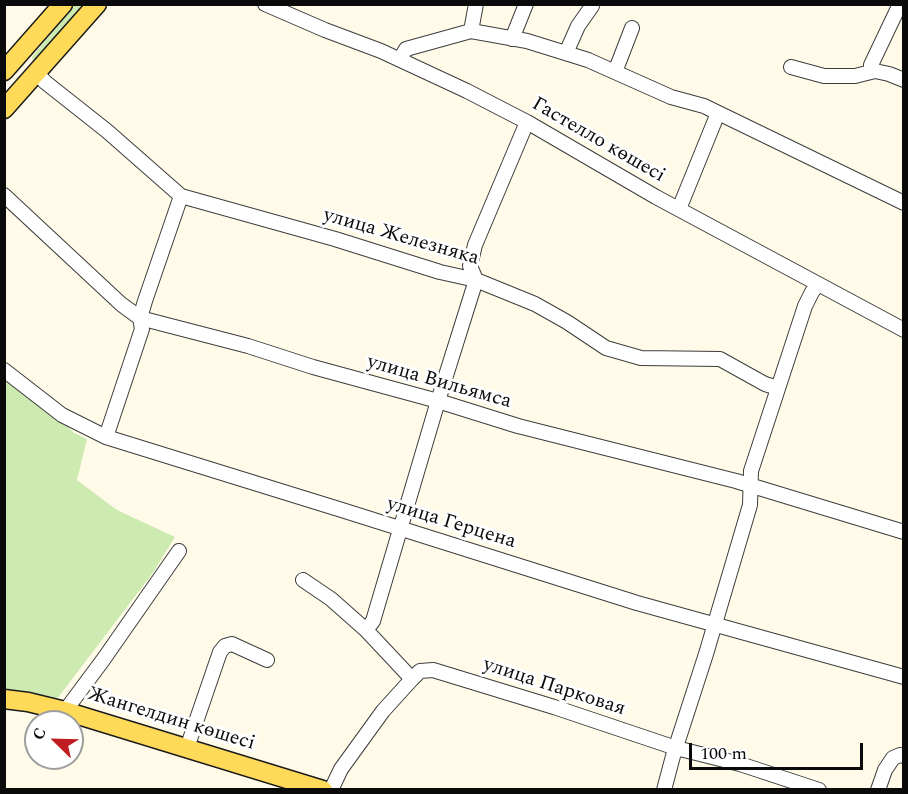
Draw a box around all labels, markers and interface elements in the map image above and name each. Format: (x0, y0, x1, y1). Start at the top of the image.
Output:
street label: Гастелло көшесі (527, 93, 669, 189)
street label: улица Железняка (320, 204, 482, 272)
street label: улица Вильямса (364, 351, 514, 415)
street label: улица Герцена (384, 493, 518, 555)
street label: улица Парковая (480, 654, 628, 722)
street label: Жангелдин көшесі (84, 683, 258, 757)
north arrow (24, 710, 84, 770)
text: С (26, 724, 53, 744)
scale bar (692, 731, 866, 769)
text: 100 m (700, 740, 747, 767)

